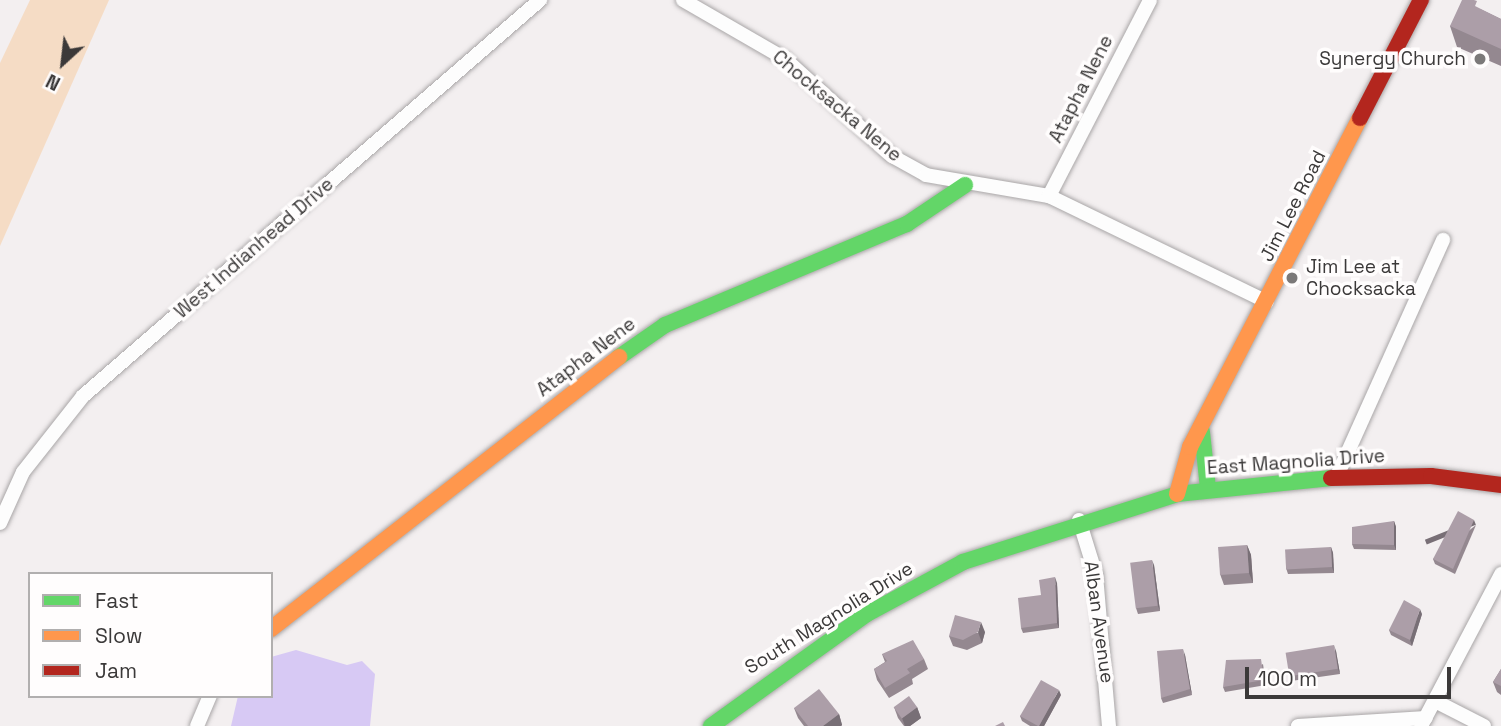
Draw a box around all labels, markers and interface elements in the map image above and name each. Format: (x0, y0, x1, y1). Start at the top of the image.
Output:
north arrow (28, 28, 98, 98)
street label: Atapha Nene (1044, 31, 1118, 147)
street label: Chocksacka Nene (768, 45, 906, 167)
place label: Synergy Church (1319, 48, 1466, 70)
marker: Synergy Church (1472, 51, 1488, 67)
text: N (42, 68, 65, 96)
street label: Jim Lee Road (1255, 147, 1331, 265)
street label: West Indianhead Drive (170, 173, 338, 323)
place label: Jim Lee at Chocksacka (1306, 256, 1416, 300)
marker: Jim Lee at Chocksacka (1284, 270, 1300, 286)
street label: Atapha Nene (532, 312, 640, 402)
street label: East Magnolia Drive (1206, 444, 1386, 480)
street label: South Magnolia Drive (741, 557, 917, 679)
street label: Alban Avenue (1079, 559, 1119, 685)
legend (28, 572, 273, 698)
text: Fast (95, 587, 139, 614)
text: Slow (95, 622, 143, 649)
scale bar (1249, 652, 1456, 696)
text: Jam (95, 657, 137, 684)
text: 100 m (1258, 665, 1317, 692)

